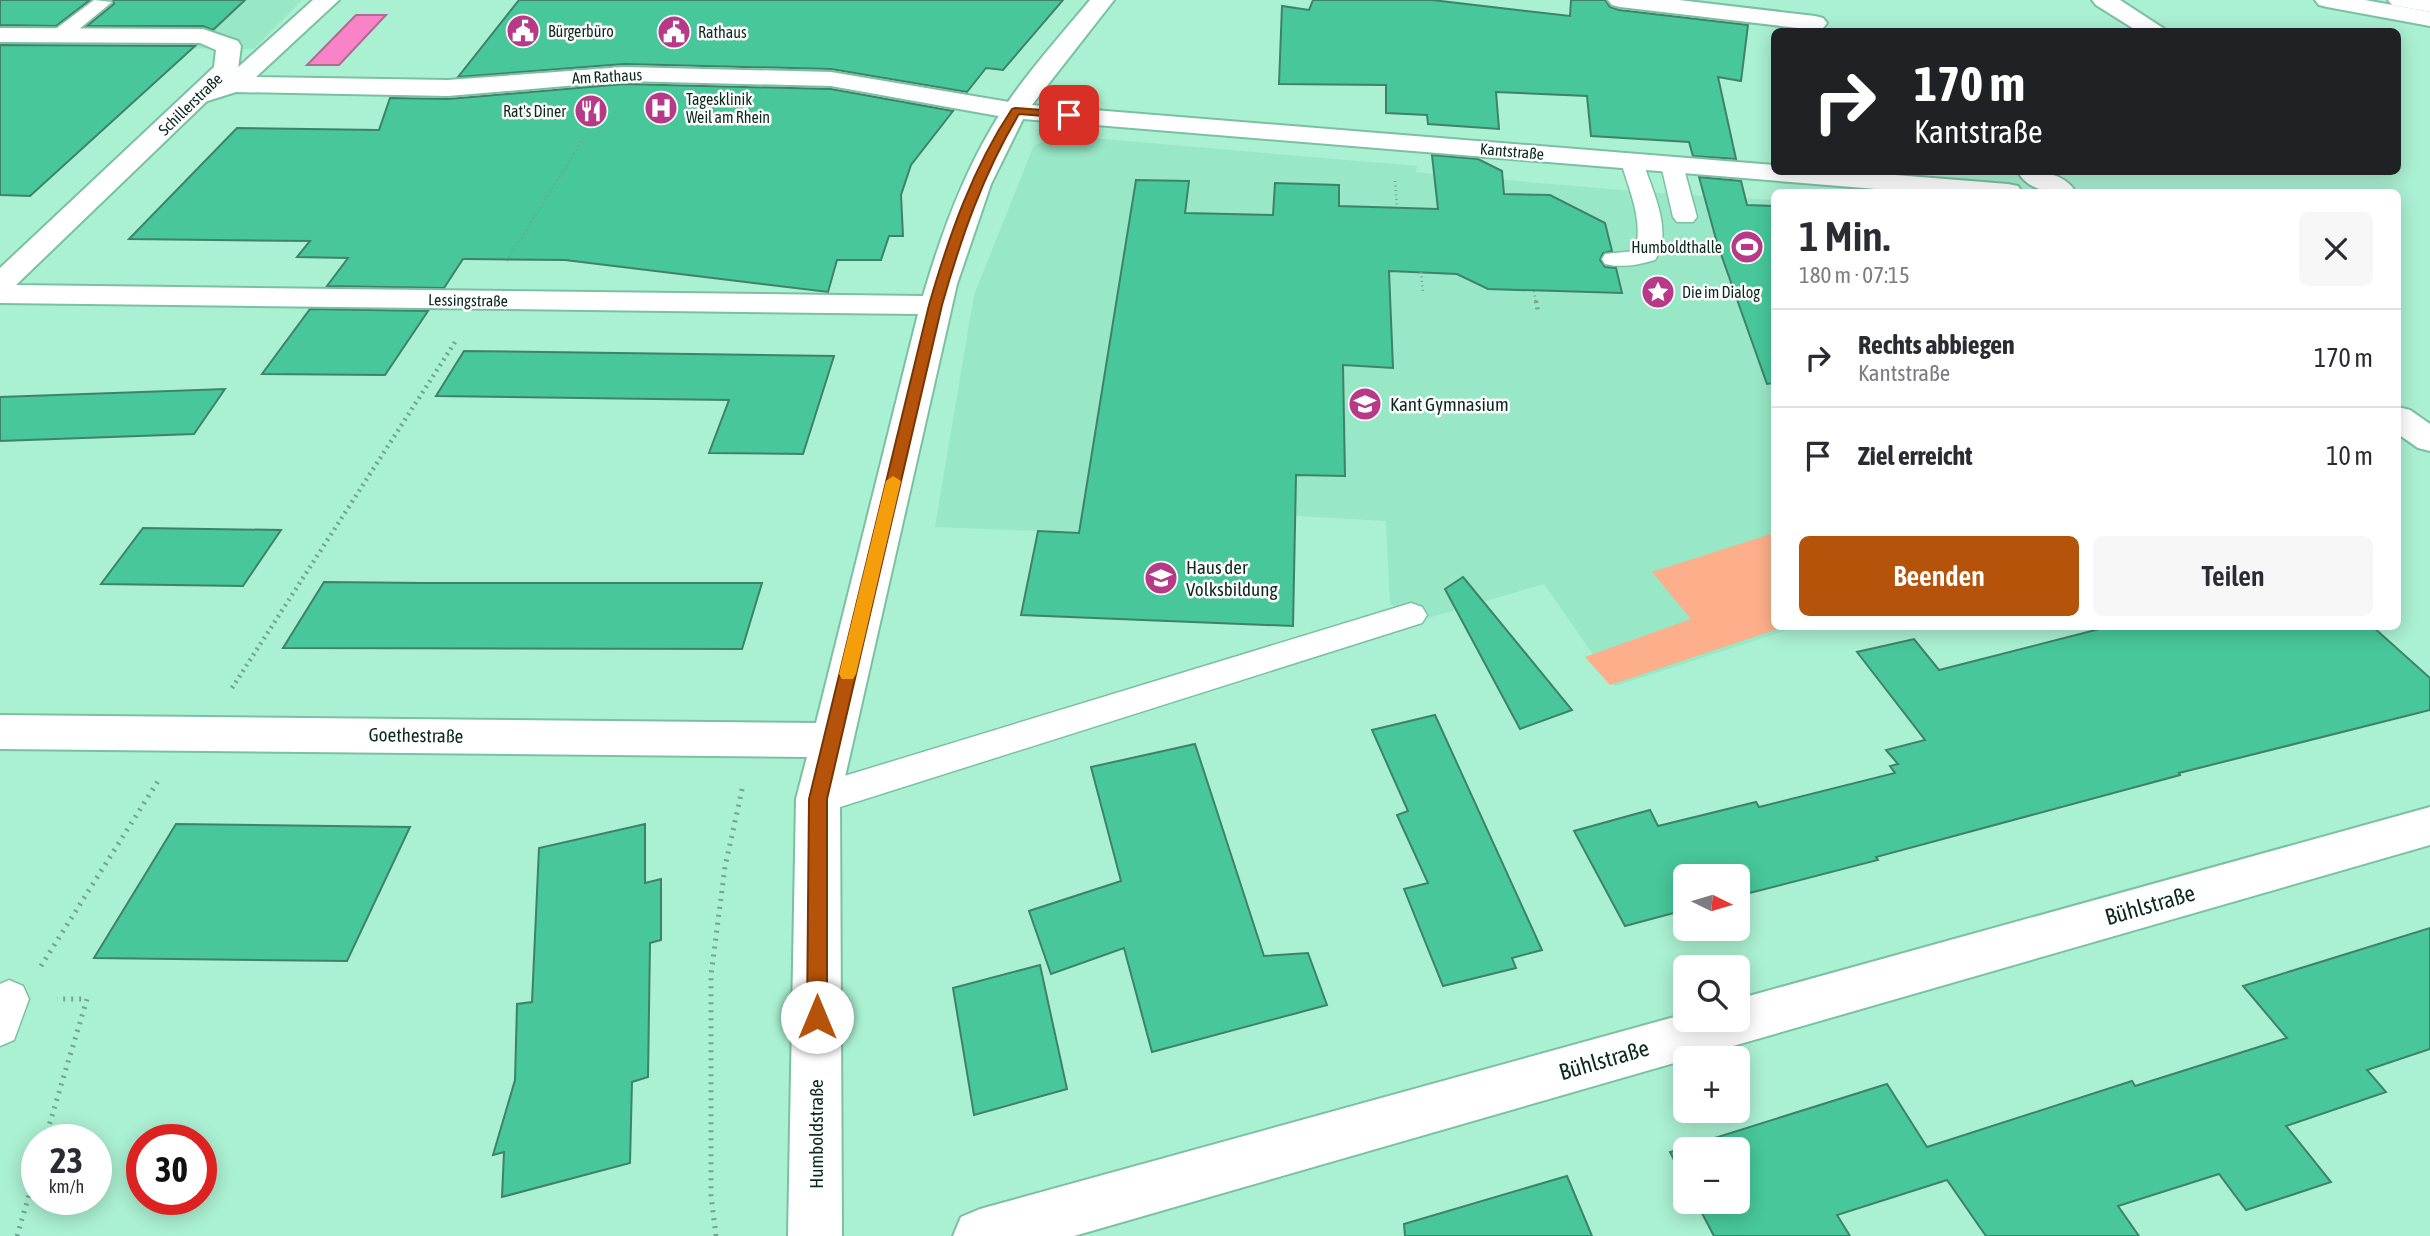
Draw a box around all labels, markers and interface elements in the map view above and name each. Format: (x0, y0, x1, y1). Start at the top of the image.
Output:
public building icon: Bürgerbüro (504, 12, 542, 50)
public building icon: Rathaus (655, 13, 693, 51)
place label: Bürgerbüro (548, 22, 614, 41)
place label: Rathaus (698, 23, 747, 41)
text: 170 m (1914, 55, 2025, 111)
icon: right (1799, 56, 1890, 147)
street label: Am Rathaus (571, 65, 643, 87)
street label: Schillerstraße (155, 69, 225, 139)
pin (1039, 85, 1099, 145)
hospital icon: Tagesklinik Weil am Rhein (642, 89, 680, 127)
place label: Tagesklinik Weil am Rhein (686, 90, 770, 126)
restaurant icon: Rat's Diner (572, 92, 610, 130)
icon: arrive (1050, 96, 1088, 134)
place label: Rat's Diner (503, 102, 566, 120)
text: Kantstraße (1914, 113, 2042, 150)
street label: Kantstraße (1479, 139, 1545, 163)
text: 1 Min. (1799, 212, 1890, 260)
button: close (2299, 212, 2373, 286)
sports icon: Humboldthalle (1728, 228, 1766, 266)
place label: Humboldthalle (1631, 238, 1722, 256)
text: 180 m · 07:15 (1799, 262, 1910, 288)
place icon: Die im Dialog (1639, 273, 1677, 311)
place label: Die im Dialog (1682, 283, 1760, 302)
street label: Lessingstraße (428, 290, 508, 311)
text: Rechts abbiegen (1858, 330, 2015, 360)
icon: right (1799, 339, 1837, 377)
text: 170 m (2314, 343, 2373, 373)
text: Kantstraße (1858, 360, 1950, 386)
school or university icon: Kant Gymnasium (1346, 385, 1384, 423)
place label: Kant Gymnasium (1390, 393, 1509, 415)
icon: arrive (1799, 437, 1837, 475)
text: Ziel erreicht (1858, 441, 1973, 471)
text: 10 m (2326, 441, 2373, 471)
button: Beenden (1799, 536, 2079, 616)
button: Teilen (2093, 536, 2373, 616)
place label: Haus der Volksbildung (1186, 556, 1278, 600)
school or university icon: Haus der Volksbildung (1142, 559, 1180, 597)
street label: Goethestraße (368, 723, 464, 747)
north arrow (1673, 864, 1750, 942)
map controls (1673, 864, 1750, 1214)
street label: Bühlstraße (2102, 880, 2198, 930)
button: search (1673, 955, 1750, 1032)
position arrow (780, 980, 854, 1054)
street label: Bühlstraße (1556, 1035, 1652, 1085)
button: + (1673, 1046, 1750, 1123)
street label: Humboldstraße (805, 1079, 827, 1189)
speed limit sign: 30 (126, 1124, 217, 1215)
button: − (1673, 1137, 1750, 1214)
text: 23 (50, 1140, 83, 1180)
text: km/h (49, 1176, 84, 1197)

